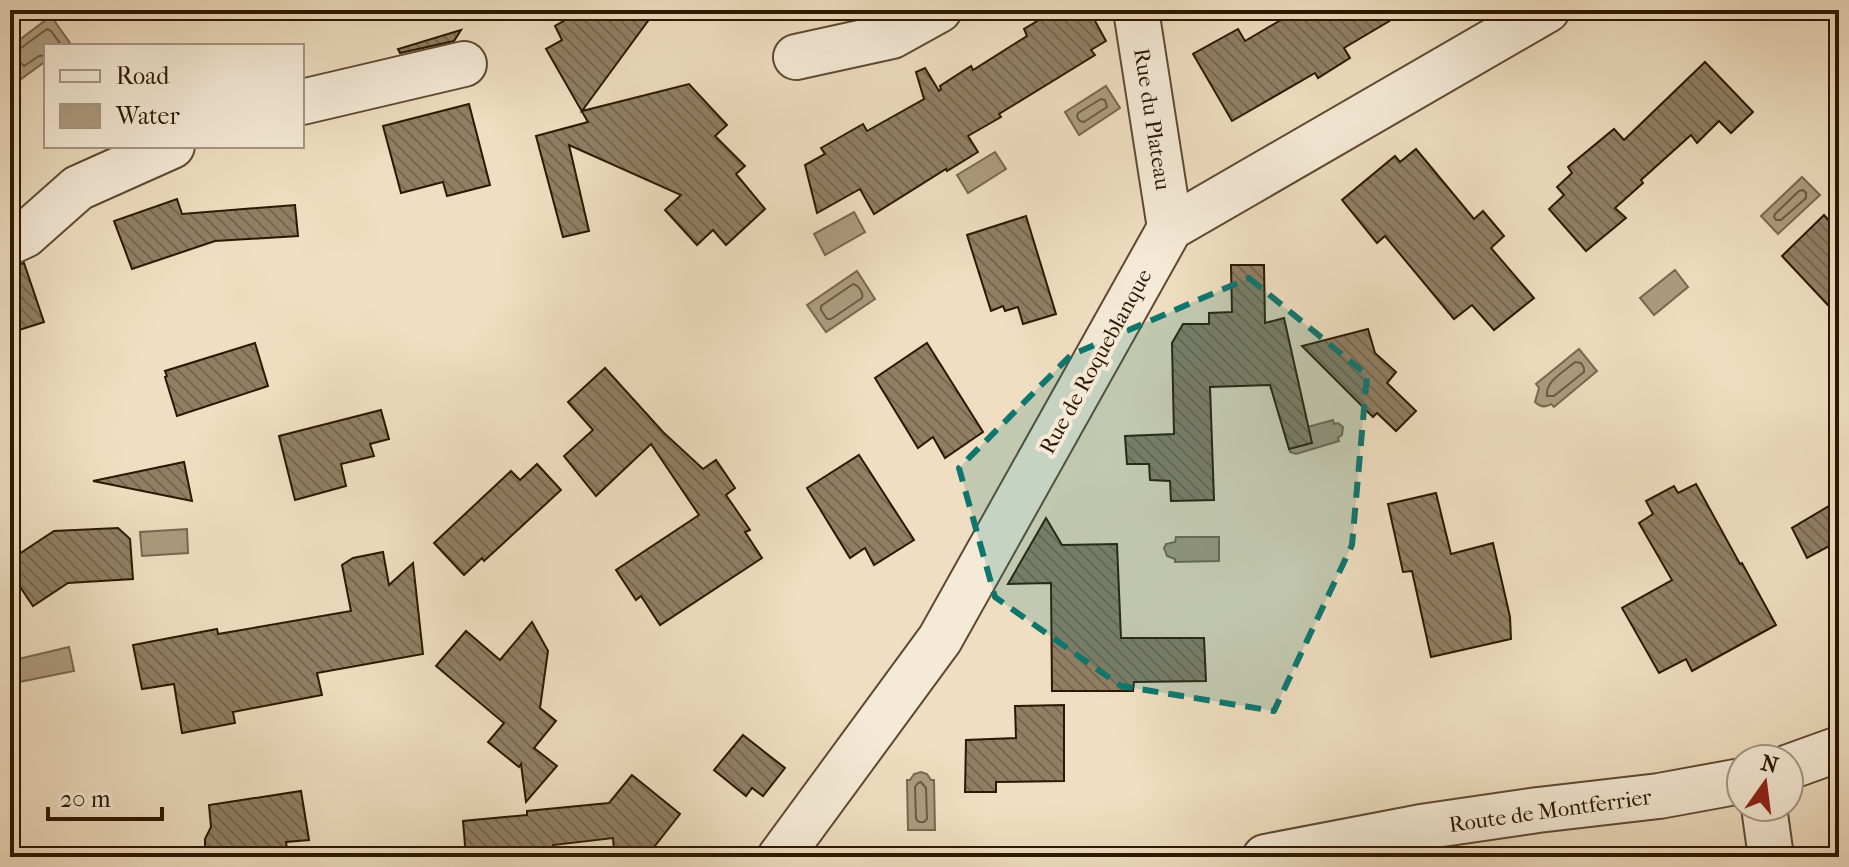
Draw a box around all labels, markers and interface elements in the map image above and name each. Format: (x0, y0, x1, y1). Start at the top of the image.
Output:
legend (44, 44, 304, 148)
street label: Rue du Plateau (1128, 46, 1176, 193)
text: Road (116, 62, 170, 90)
text: Water (115, 102, 180, 130)
street label: Rue de Roqueblanque (1034, 264, 1158, 459)
north arrow (1725, 743, 1805, 823)
text: N (1758, 750, 1781, 779)
scale bar (48, 771, 162, 821)
street label: Route de Montferrier (1447, 784, 1654, 838)
text: 20 m (60, 785, 111, 813)

